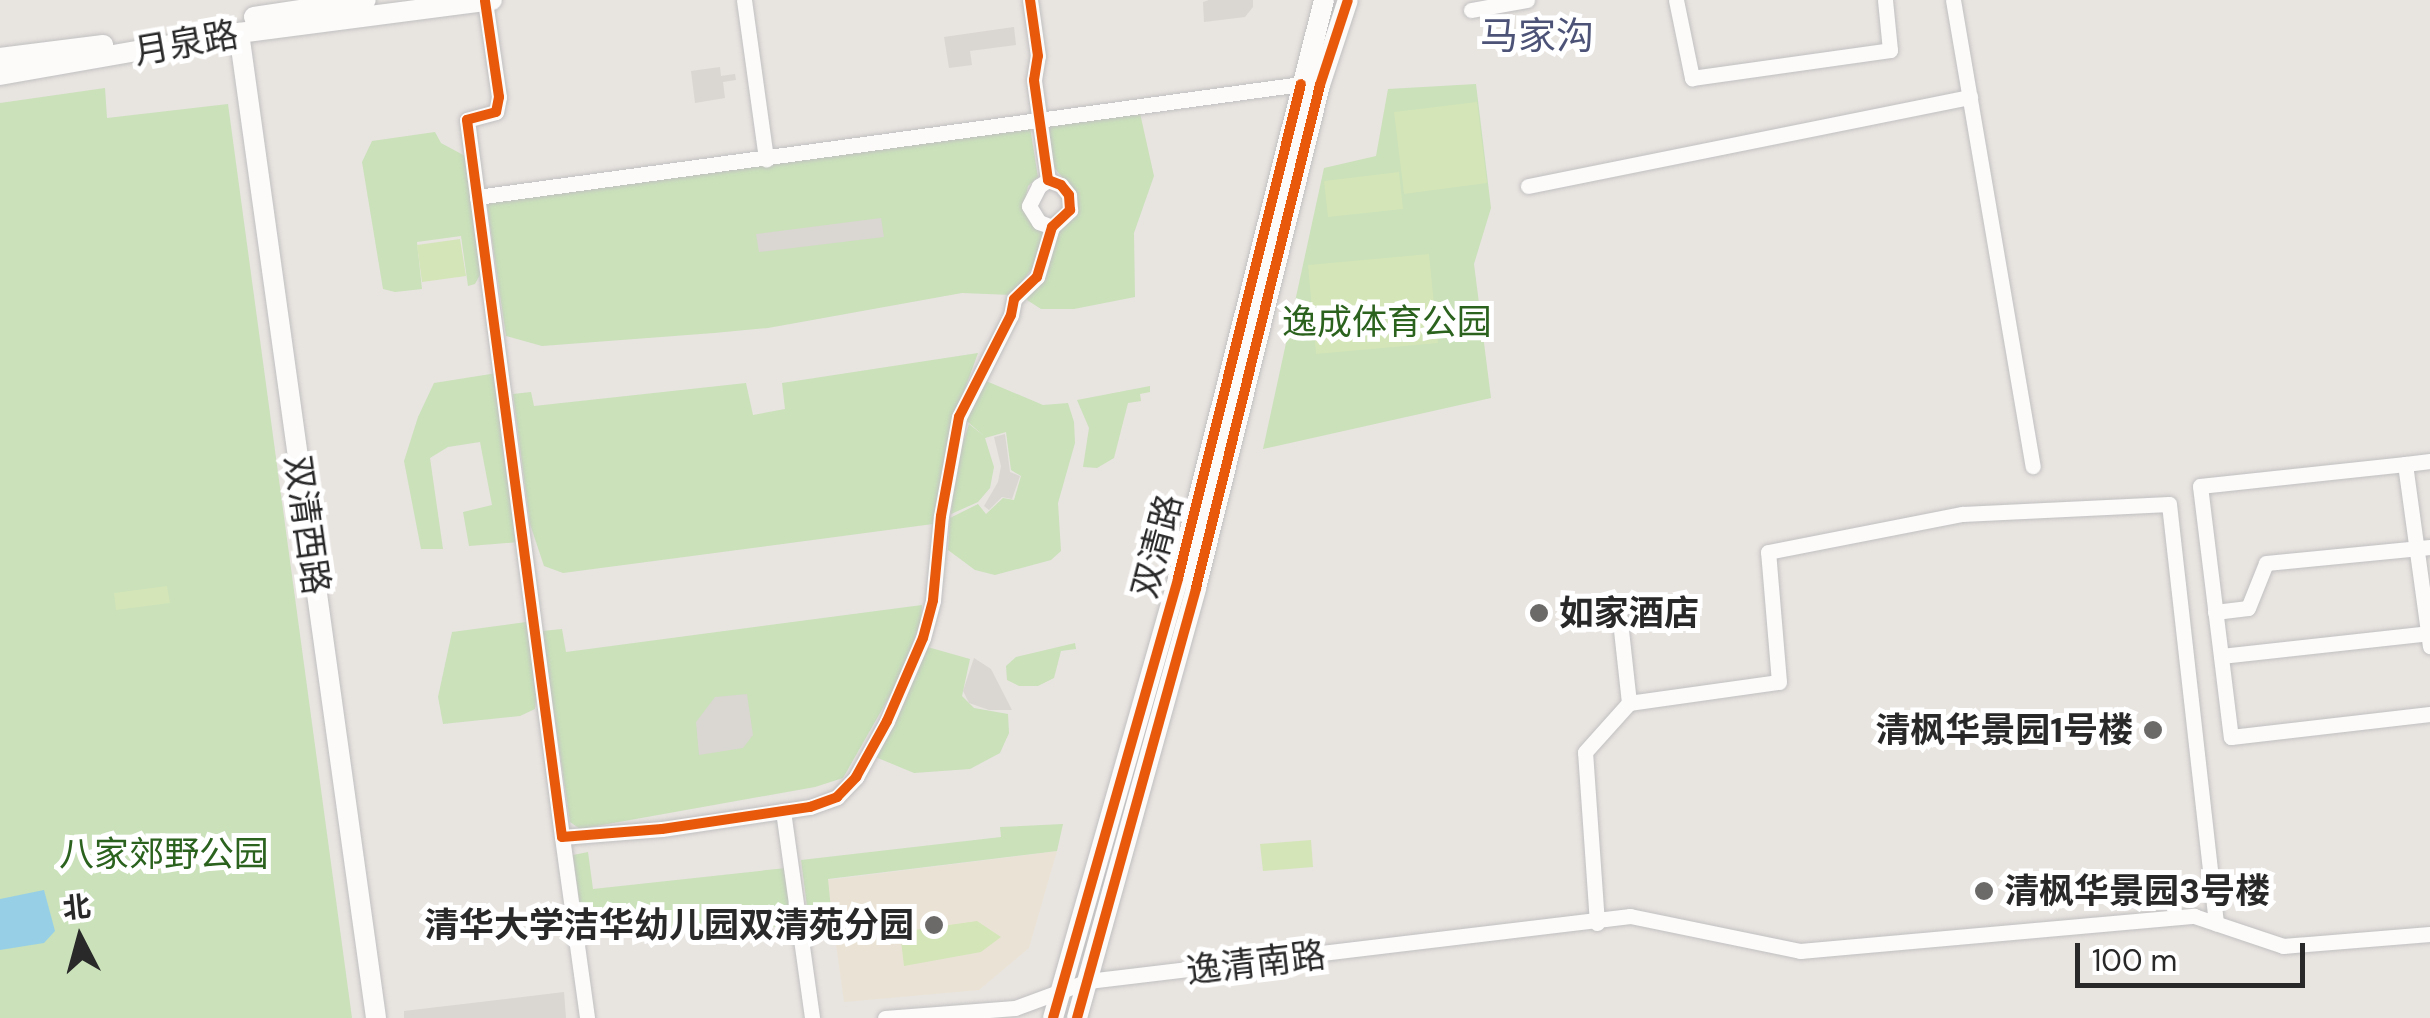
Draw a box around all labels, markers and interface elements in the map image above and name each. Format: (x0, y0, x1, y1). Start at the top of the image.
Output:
street label: 月泉路 (131, 13, 241, 73)
district label: 马家沟 (1480, 14, 1594, 60)
park label: 逸成体育公园 (1282, 301, 1492, 343)
street label: 双清西路 (276, 453, 338, 597)
street label: 双清路 (1123, 490, 1191, 602)
place label: 如家酒店 (1559, 592, 1699, 634)
marker: 如家酒店 (1528, 602, 1550, 624)
place label: 清枫华景园1号楼 (1875, 709, 2133, 751)
marker: 清枫华景园1号楼 (2142, 719, 2164, 741)
park label: 八家郊野公园 (59, 833, 269, 875)
place label: 清枫华景园3号楼 (2004, 870, 2270, 912)
marker: 清枫华景园3号楼 (1973, 880, 1995, 902)
north arrow (30, 888, 130, 988)
text: 北 (61, 888, 93, 928)
place label: 清华大学洁华幼儿园双清苑分园 (424, 904, 914, 946)
marker: 清华大学洁华幼儿园双清苑分园 (923, 914, 945, 936)
scale bar (2080, 923, 2310, 985)
street label: 逸清南路 (1184, 934, 1328, 992)
text: 100 m (2092, 941, 2177, 980)

